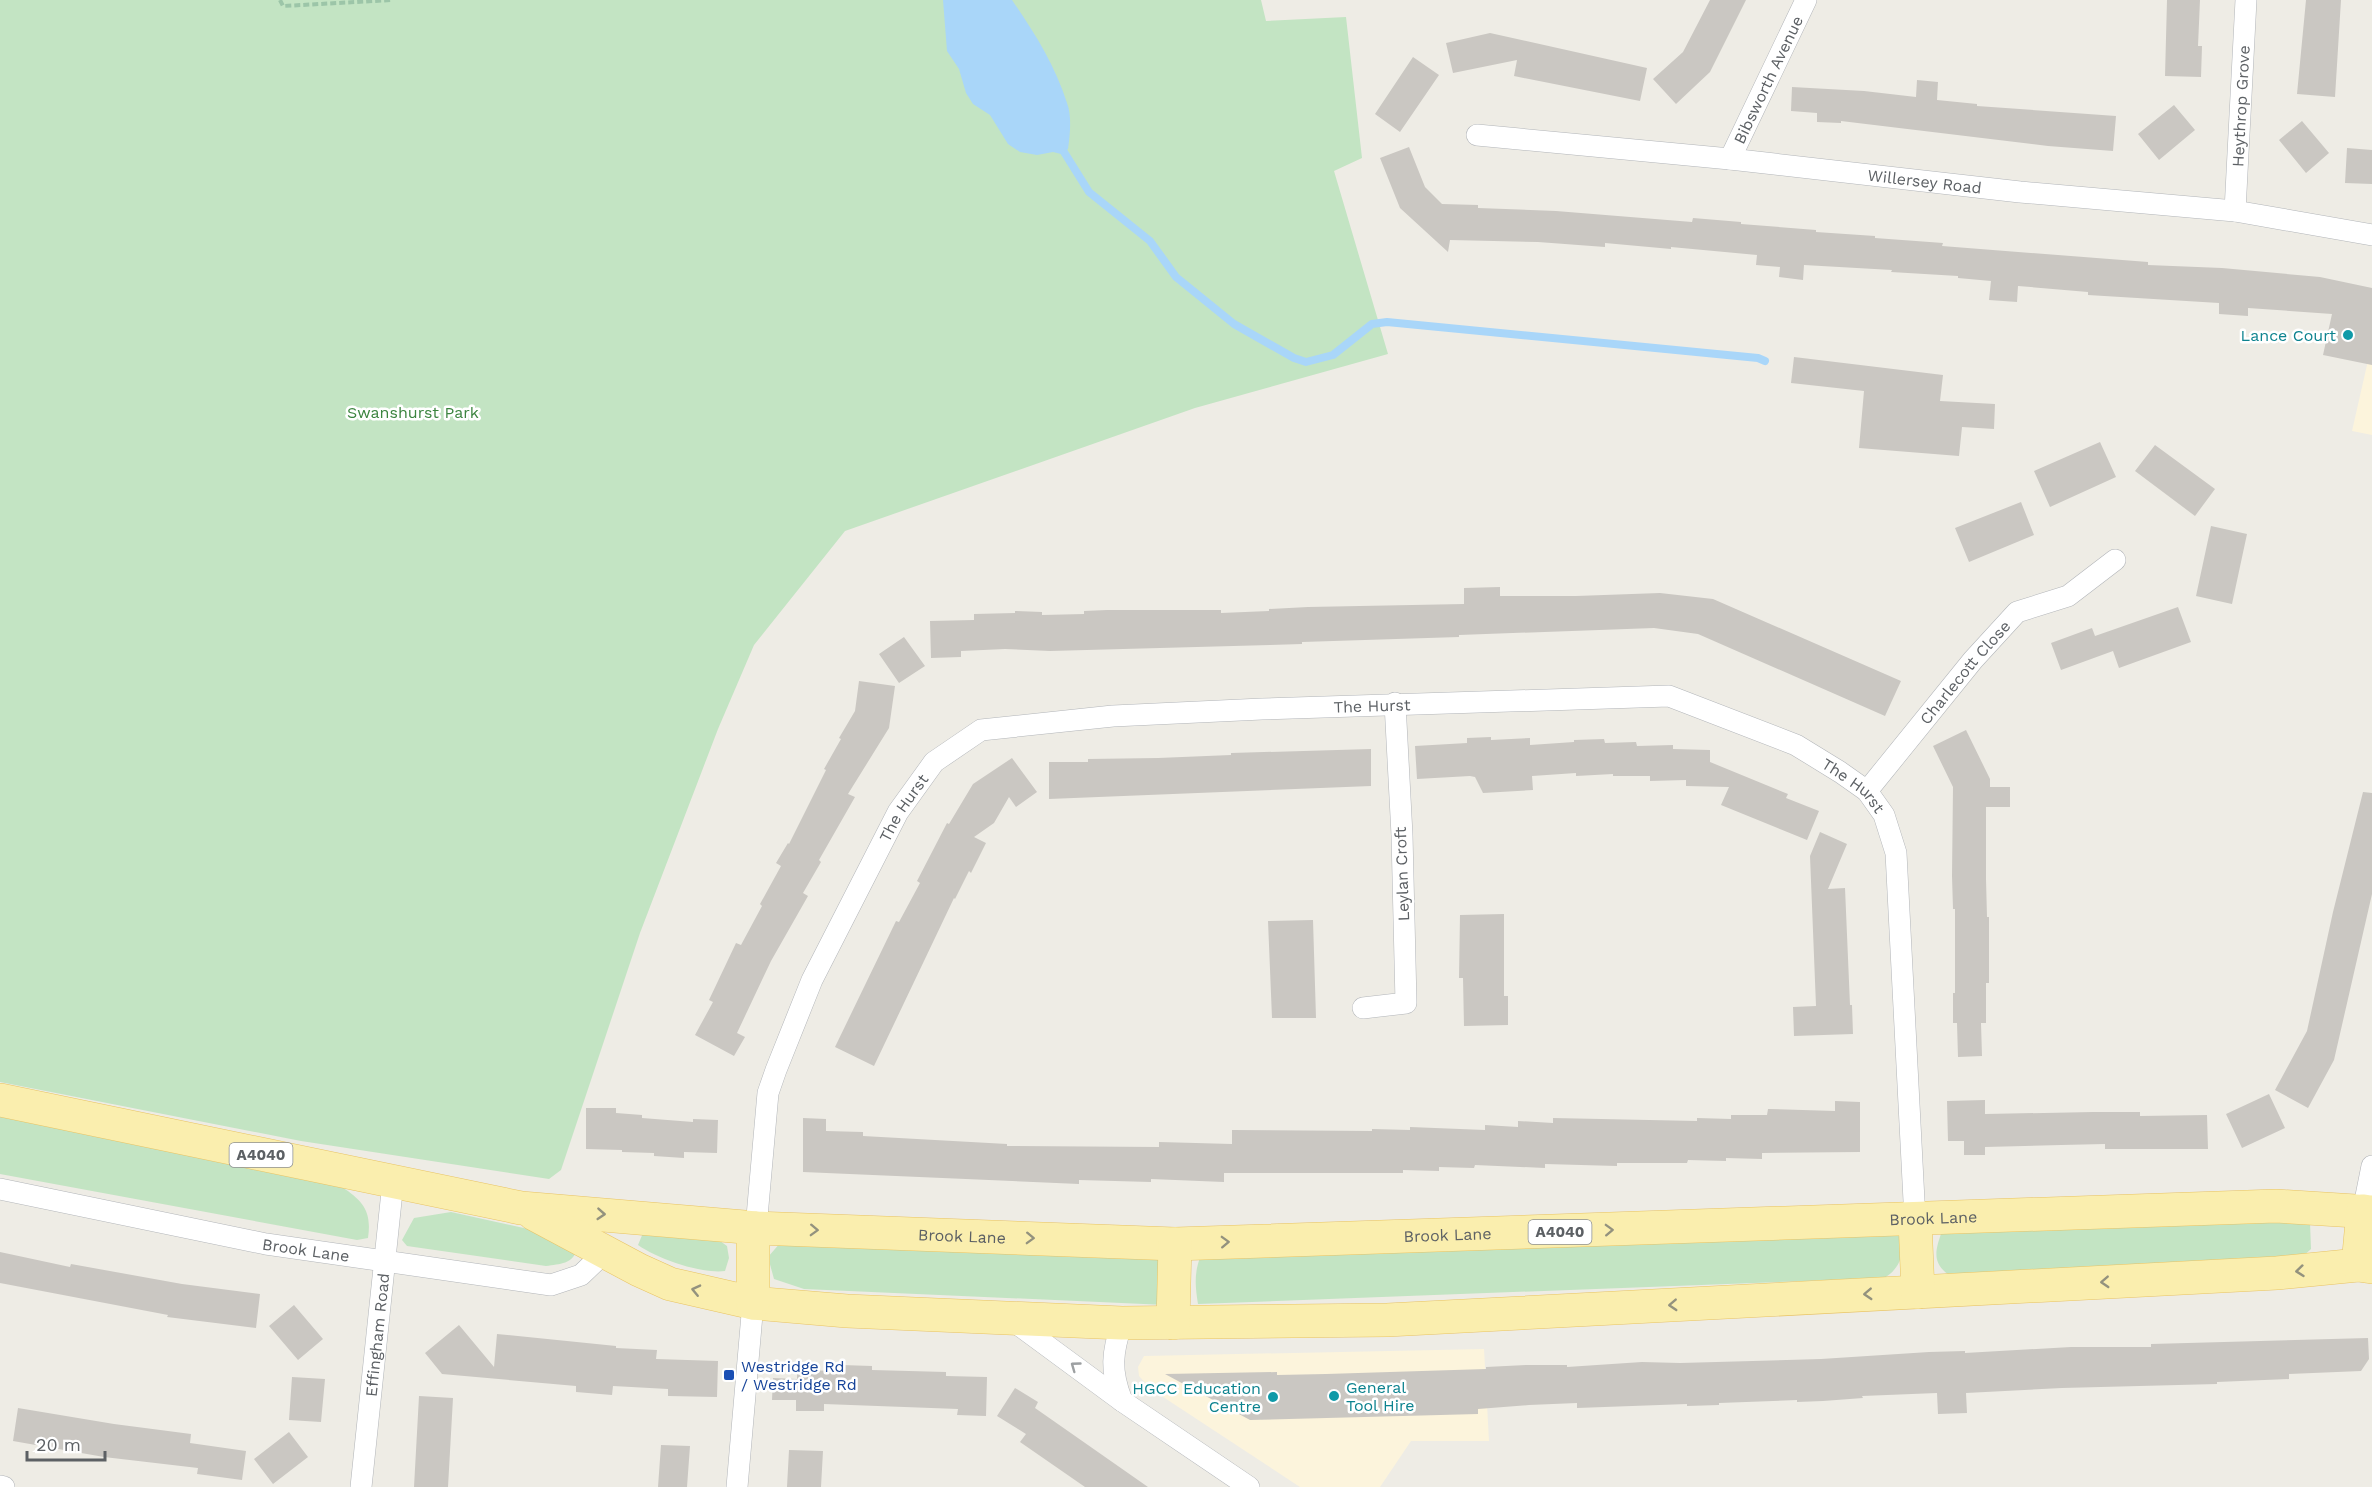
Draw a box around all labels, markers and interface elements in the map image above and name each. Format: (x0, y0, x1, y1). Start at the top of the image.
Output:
street label: Bibsworth Avenue (1729, 13, 1807, 147)
street label: Heythrop Grove (2228, 45, 2253, 167)
street label: Willersey Road (1867, 165, 1983, 197)
place label: Lance Court (2241, 326, 2336, 345)
marker: Lance Court (2341, 328, 2355, 342)
park label: Swanshurst Park (347, 403, 479, 422)
street label: Charlecott Close (1916, 616, 2014, 728)
street label: The Hurst (1333, 695, 1411, 716)
street label: The Hurst (1819, 754, 1889, 817)
street label: The Hurst (875, 770, 932, 845)
street label: Leylan Croft (1391, 826, 1413, 922)
road number: A4040 (230, 1143, 292, 1167)
one-way arrow (596, 1207, 605, 1220)
street label: Brook Lane (1889, 1207, 1978, 1229)
road number: A4040 (1528, 1220, 1592, 1244)
one-way arrow (810, 1223, 819, 1236)
street label: Brook Lane (1403, 1224, 1492, 1246)
one-way arrow (1604, 1224, 1613, 1236)
street label: Brook Lane (918, 1225, 1006, 1247)
one-way arrow (1026, 1232, 1035, 1245)
street label: Brook Lane (261, 1234, 351, 1265)
one-way arrow (1220, 1236, 1229, 1249)
one-way arrow (2295, 1264, 2304, 1277)
street label: Effingham Road (361, 1272, 393, 1397)
one-way arrow (2100, 1276, 2109, 1289)
one-way arrow (691, 1284, 701, 1297)
one-way arrow (1864, 1288, 1873, 1301)
one-way arrow (1669, 1298, 1678, 1311)
place label: Westridge Rd / Westridge Rd (741, 1357, 857, 1394)
one-way arrow (1070, 1362, 1081, 1373)
marker: Westridge Rd / Westridge Rd (722, 1368, 736, 1382)
place label: General Tool Hire (1346, 1378, 1414, 1415)
place label: HGCC Education Centre (1132, 1379, 1261, 1416)
marker: General Tool Hire (1327, 1389, 1341, 1403)
marker: HGCC Education Centre (1266, 1390, 1280, 1404)
scale bar (27, 1424, 105, 1462)
text: 20 m (36, 1434, 81, 1455)

